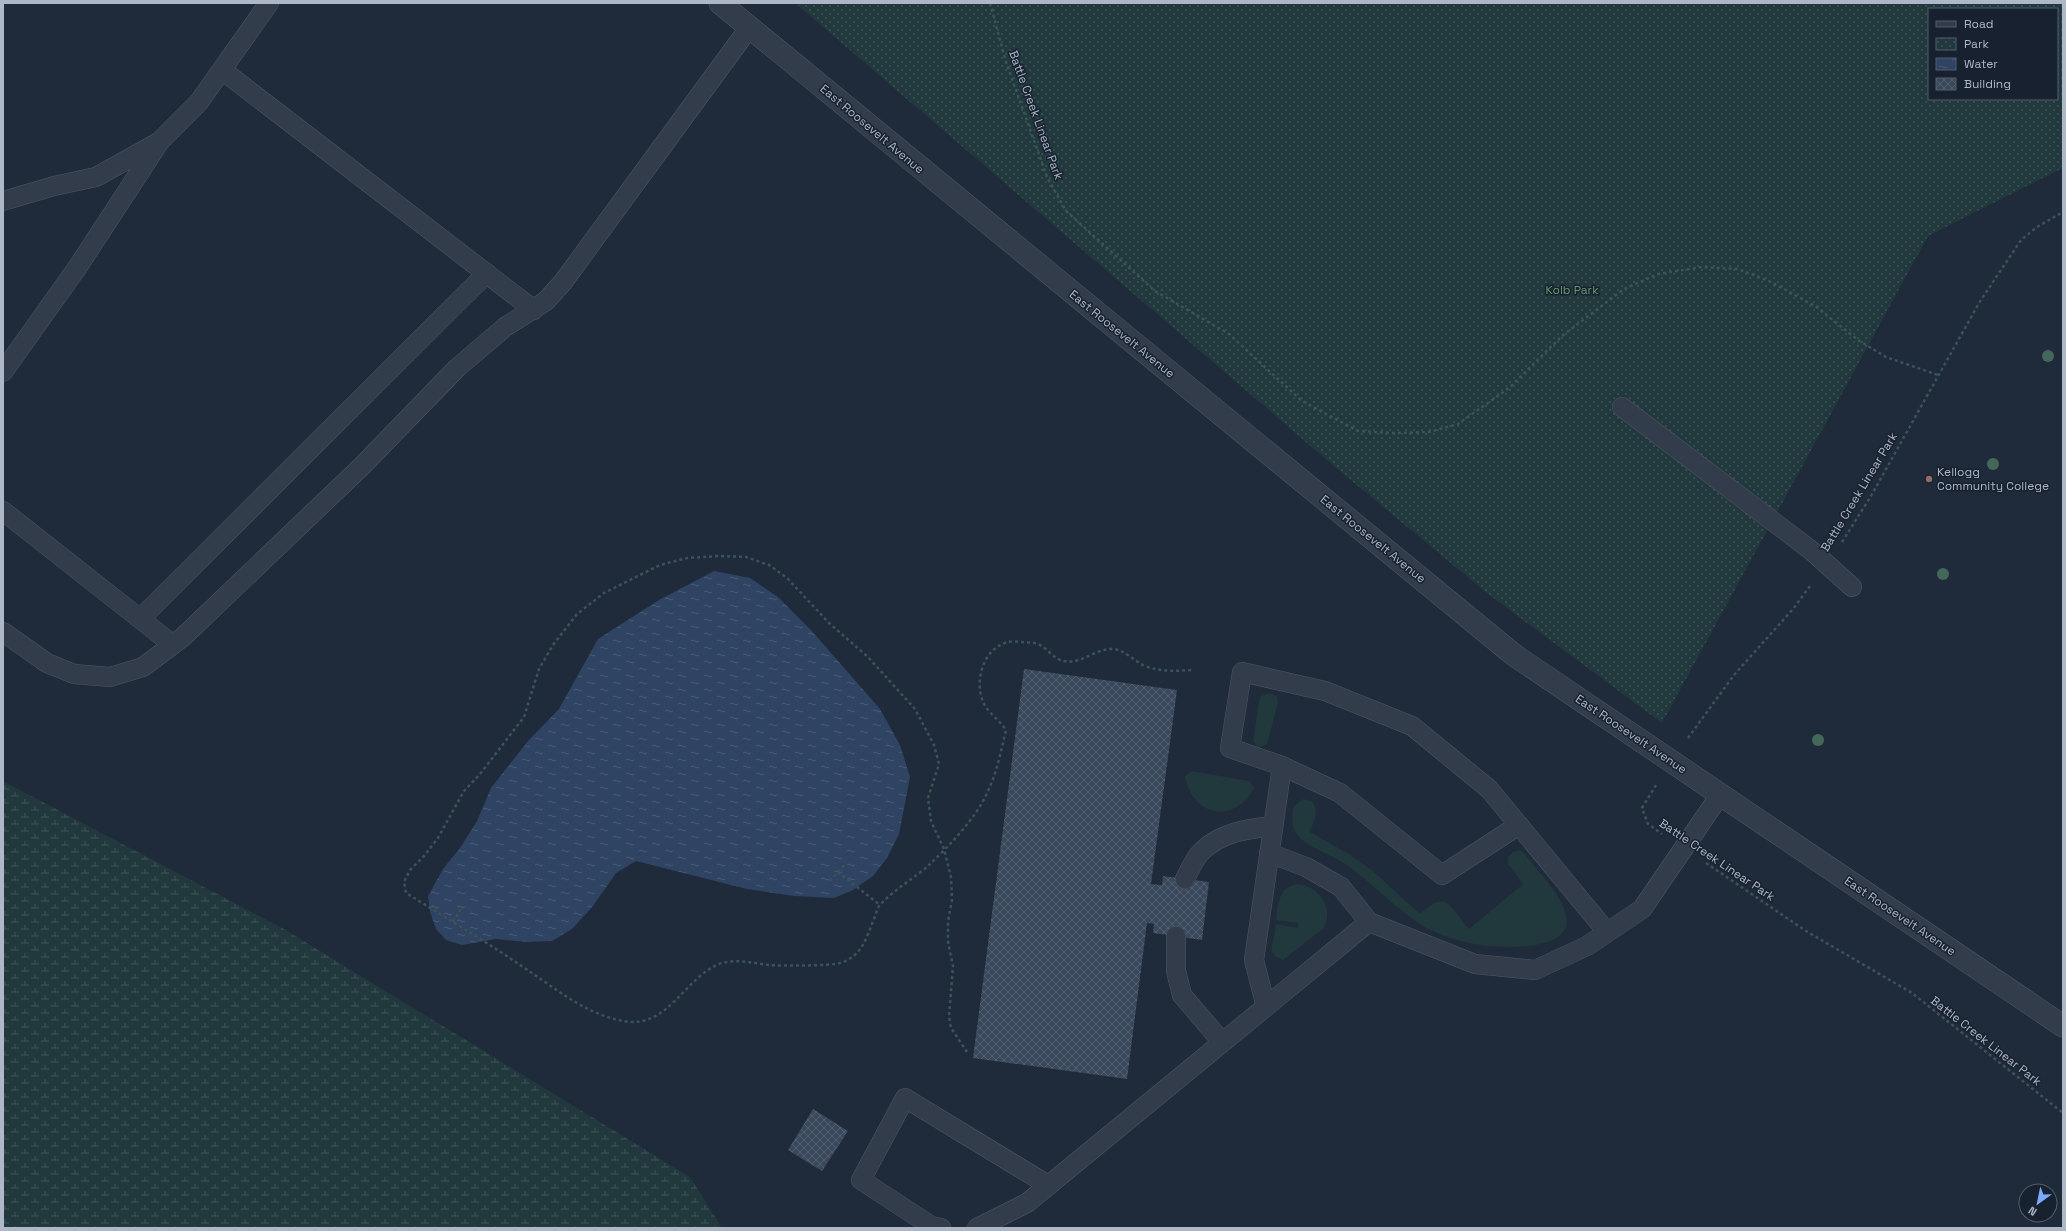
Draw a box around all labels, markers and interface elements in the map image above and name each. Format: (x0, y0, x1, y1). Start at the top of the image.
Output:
legend (1928, 8, 2058, 100)
text: Road (1964, 16, 1993, 32)
text: Park (1964, 36, 1989, 52)
street label: Battle Creek Linear Park (1005, 48, 1067, 182)
text: Water (1964, 56, 1998, 72)
text: Building (1964, 76, 2011, 92)
street label: East Roosevelt Avenue (817, 81, 927, 177)
park label: Kolb Park (1545, 282, 1599, 298)
street label: East Roosevelt Avenue (1066, 287, 1178, 381)
street label: Battle Creek Linear Park (1817, 429, 1901, 555)
place label: Kellogg Community College (1937, 464, 2049, 494)
marker: Kellogg Community College (1924, 474, 1934, 484)
street label: East Roosevelt Avenue (1317, 492, 1429, 586)
street label: East Roosevelt Avenue (1572, 691, 1690, 777)
street label: Battle Creek Linear Park (1656, 815, 1779, 905)
street label: East Roosevelt Avenue (1841, 873, 1959, 959)
street label: Battle Creek Linear Park (1927, 993, 2045, 1090)
north arrow (2018, 1183, 2058, 1223)
text: N (2026, 1204, 2039, 1219)

